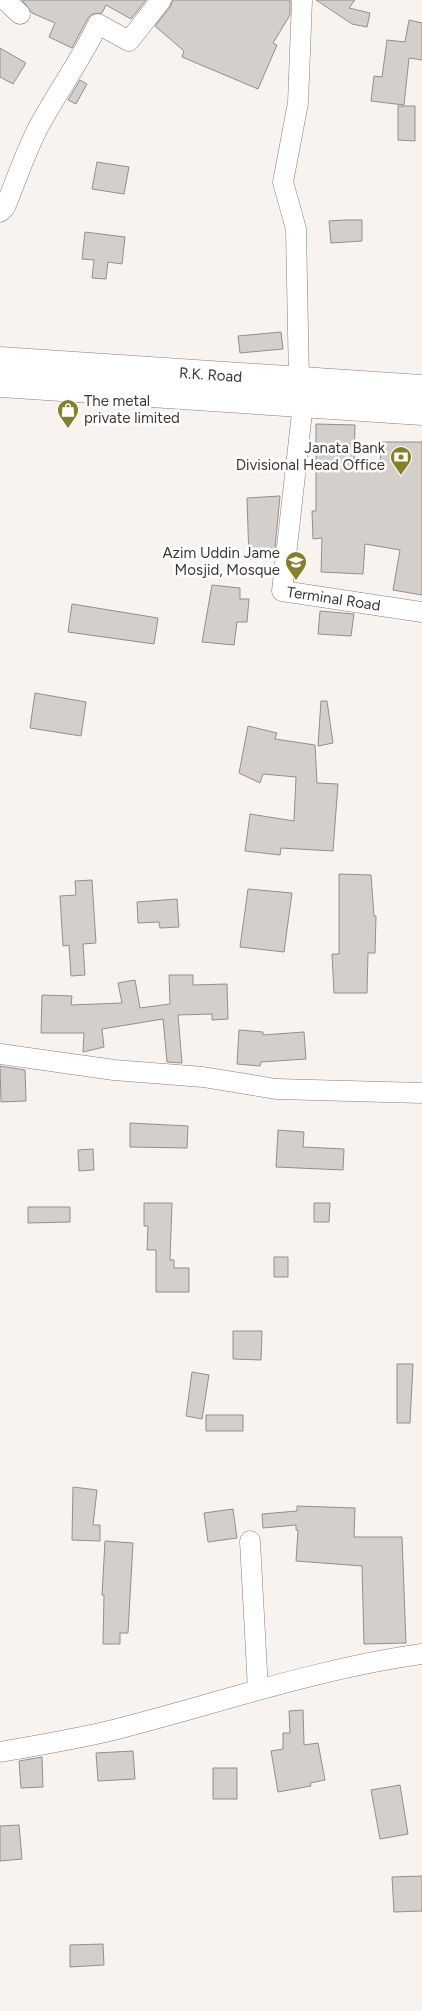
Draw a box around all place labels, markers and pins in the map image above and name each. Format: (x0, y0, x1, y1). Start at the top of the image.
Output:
place label: The metal private limited (84, 392, 180, 427)
shop icon: The metal private limited (56, 398, 80, 429)
place label: Janata Bank Divisional Head Office (236, 439, 386, 474)
bank icon: Janata Bank Divisional Head Office (389, 445, 413, 476)
place label: Azim Uddin Jame Mosjid, Mosque (162, 544, 280, 579)
school or university icon: Azim Uddin Jame Mosjid, Mosque (284, 550, 308, 581)

